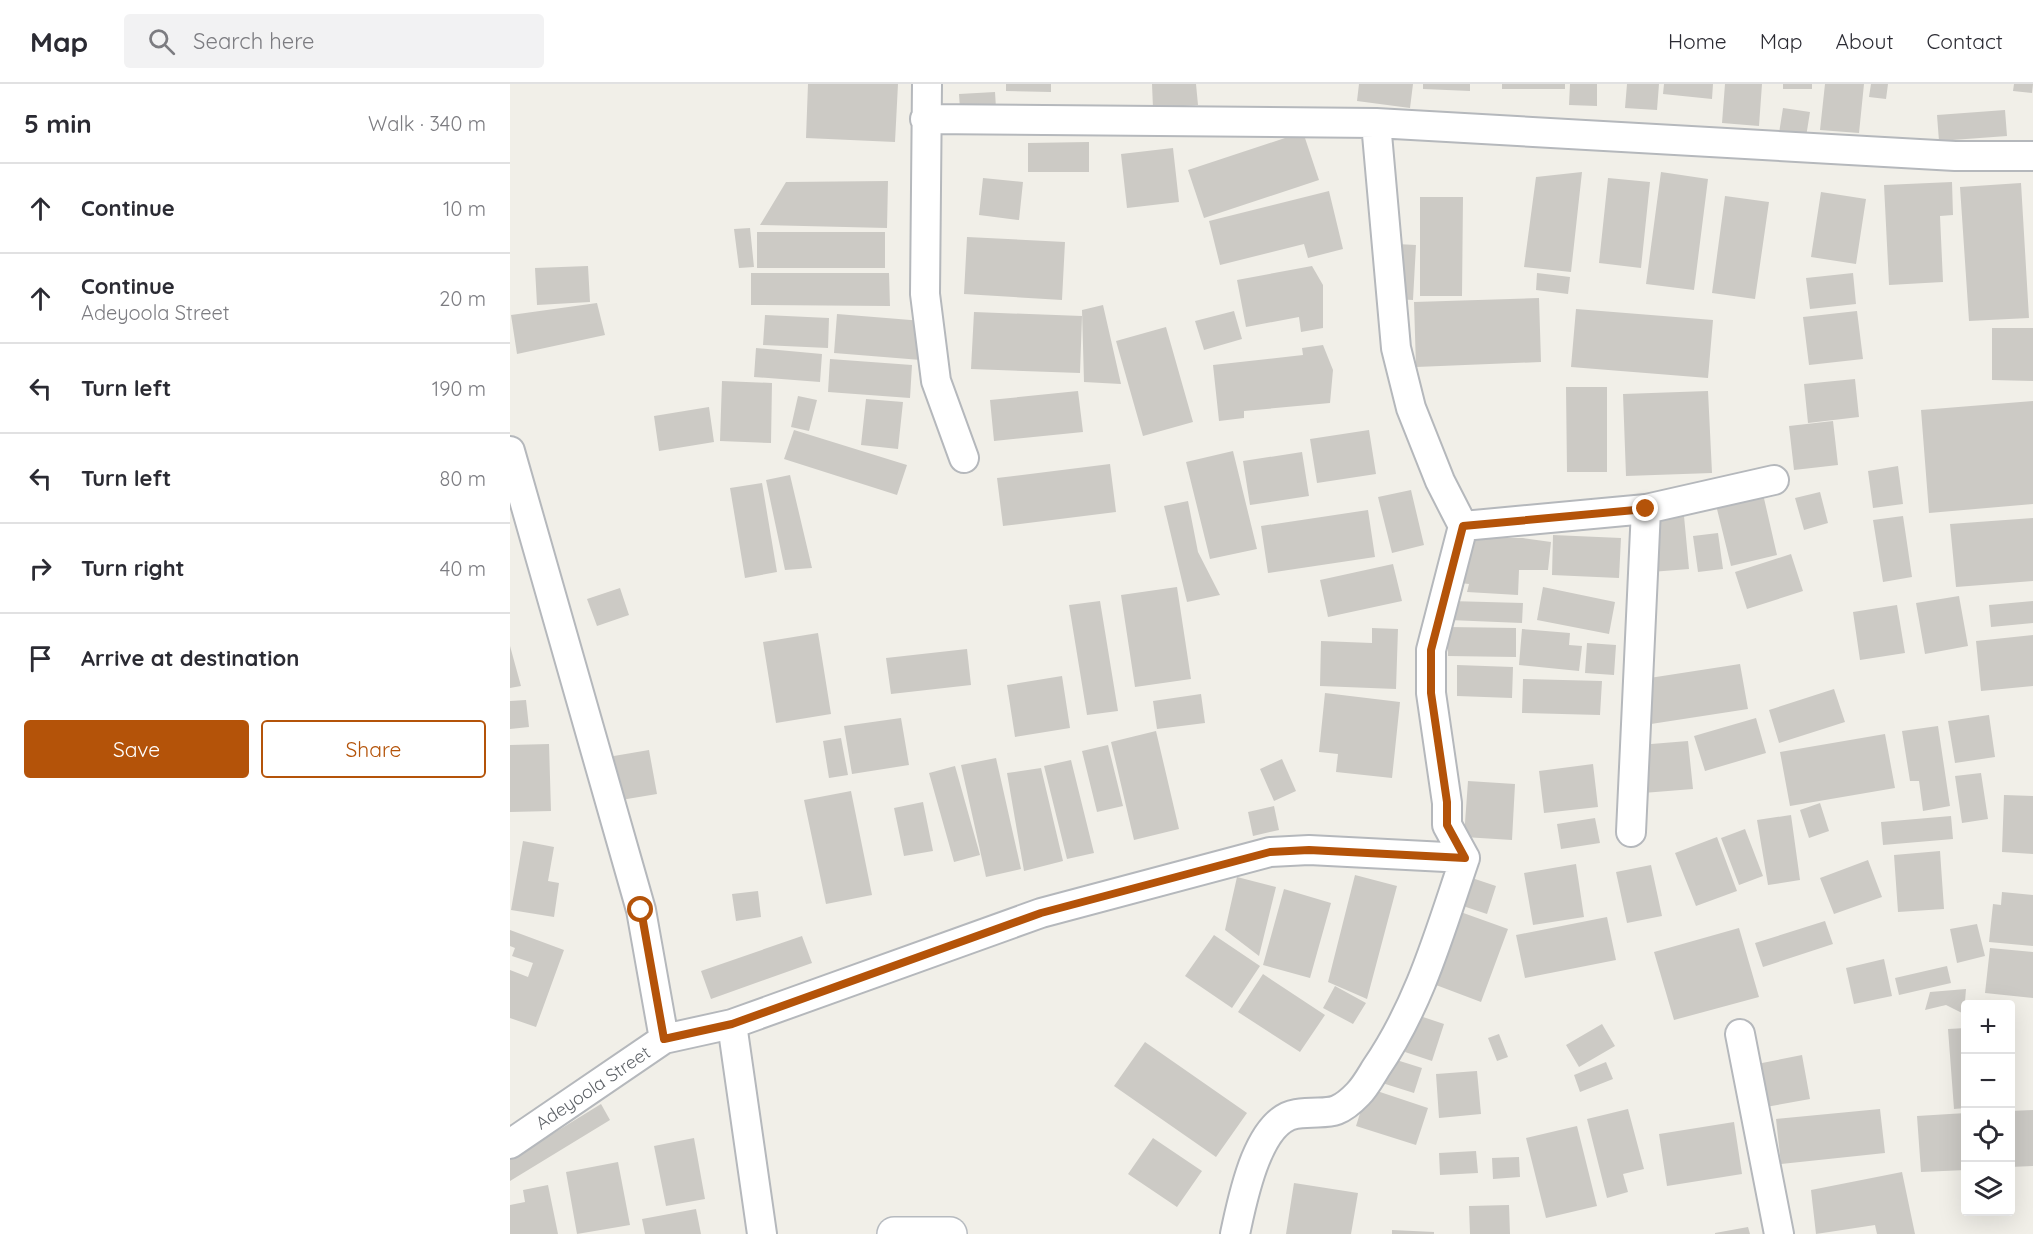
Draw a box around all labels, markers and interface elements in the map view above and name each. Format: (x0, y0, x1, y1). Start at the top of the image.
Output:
search box (124, 14, 544, 68)
text: Map (30, 24, 88, 59)
icon: search (145, 25, 178, 58)
text: Search here (193, 27, 315, 55)
text: Home (1668, 28, 1727, 54)
text: Map (1760, 28, 1803, 54)
text: About (1836, 28, 1894, 54)
text: Contact (1927, 28, 2003, 54)
text: 5 min (24, 107, 92, 140)
text: Walk · 340 m (368, 111, 486, 136)
icon: ahead (24, 192, 57, 225)
text: Continue (81, 194, 175, 222)
text: 10 m (443, 196, 486, 221)
text: Continue (81, 272, 175, 300)
icon: ahead (24, 282, 57, 315)
text: 20 m (439, 286, 486, 311)
text: Adeyoola Street (81, 300, 230, 325)
icon: left (24, 372, 57, 405)
text: Turn left (81, 374, 171, 402)
text: 190 m (432, 376, 486, 401)
icon: left (24, 462, 57, 495)
text: Turn left (81, 464, 171, 492)
text: 80 m (440, 466, 486, 491)
route end (1632, 495, 1658, 521)
icon: right (24, 552, 57, 585)
text: Turn right (81, 554, 185, 582)
text: 40 m (440, 556, 486, 581)
icon: arrive (24, 642, 57, 675)
text: Arrive at destination (81, 644, 299, 672)
button: Save (24, 720, 249, 778)
button: Share (261, 720, 486, 778)
route start (627, 896, 653, 922)
map controls (1961, 1000, 2015, 1216)
button: + (1961, 1000, 2015, 1054)
street label: Adeyoola Street (531, 1041, 655, 1134)
button: − (1961, 1054, 2015, 1108)
button: locate (1961, 1108, 2015, 1162)
button: layers (1961, 1162, 2015, 1216)

